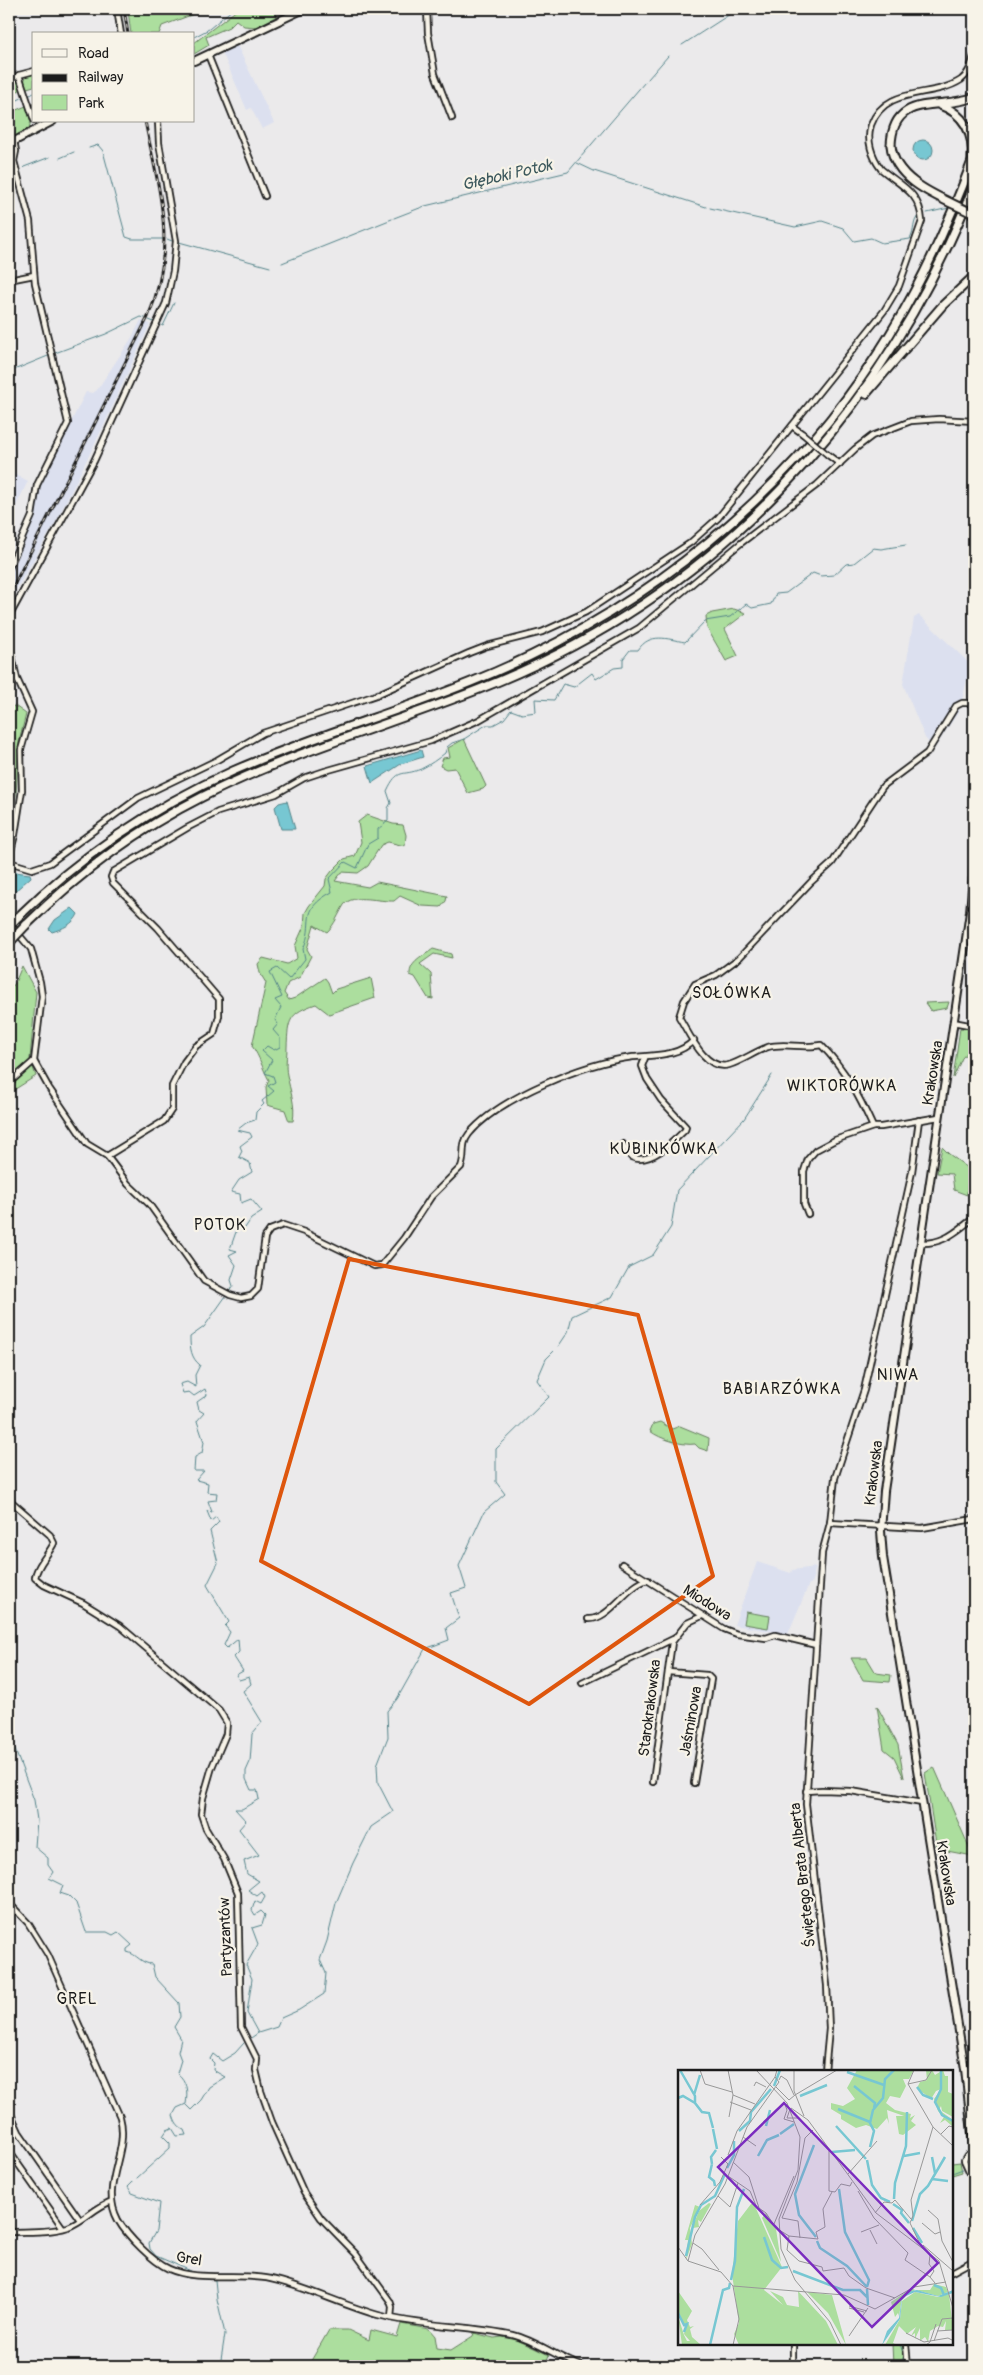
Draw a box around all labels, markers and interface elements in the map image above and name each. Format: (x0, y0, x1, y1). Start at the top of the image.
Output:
legend (32, 32, 195, 122)
text: Road (78, 44, 109, 63)
text: Railway (78, 68, 124, 87)
text: Park (78, 94, 105, 113)
water label: Głęboki Potok (460, 155, 555, 195)
district label: SOŁÓWKA (692, 982, 772, 1003)
street label: Krakowska (918, 1039, 948, 1107)
district label: WIKTORÓWKA (787, 1075, 897, 1096)
district label: KUBINKÓWKA (610, 1138, 718, 1159)
district label: POTOK (194, 1215, 246, 1235)
district label: NIWA (877, 1365, 919, 1385)
district label: BABIARZÓWKA (723, 1378, 841, 1399)
street label: Krakowska (861, 1439, 887, 1507)
street label: Miodowa (679, 1581, 735, 1625)
street label: Starokrakowska (635, 1658, 665, 1758)
street label: Jaśminowa (676, 1685, 706, 1757)
street label: Świętego Brata Alberta (786, 1802, 820, 1948)
street label: Krakowska (931, 1839, 961, 1907)
street label: Partyzantów (215, 1897, 237, 1977)
district label: GREL (56, 1989, 98, 2009)
inset map (678, 2070, 953, 2345)
street label: Grel (175, 2248, 203, 2270)

